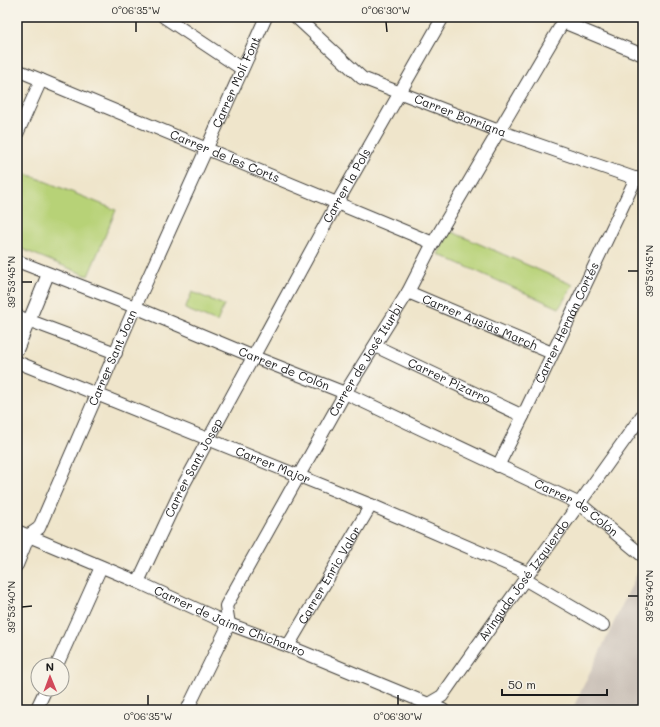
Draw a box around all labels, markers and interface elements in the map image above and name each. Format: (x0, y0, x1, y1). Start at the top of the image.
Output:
text: 0°06'35"W (112, 3, 160, 17)
text: 0°06'30"W (362, 3, 411, 17)
street label: Carrer Molí Font (208, 34, 263, 130)
street label: Carrer Borriana (412, 90, 508, 140)
street label: Carrer de les Corts (168, 126, 283, 185)
street label: Carrer la Pols (319, 145, 374, 225)
text: 39°53'45"N (642, 245, 656, 297)
text: 39°53'45"N (4, 256, 18, 308)
street label: Carrer Hernán Cortés (531, 259, 602, 386)
street label: Carrer Ausiàs March (420, 290, 541, 353)
street label: Carrer de José Iturbi (325, 300, 406, 419)
street label: Carrer Sant Joan (84, 307, 140, 408)
street label: Carrer de Colón (236, 342, 332, 393)
street label: Carrer Pizarro (406, 354, 494, 407)
street label: Carrer Sant Josep (160, 415, 225, 520)
street label: Carrer Major (233, 442, 313, 487)
street label: Carrer de Colón (532, 475, 622, 539)
street label: Avinguda José Izquierdo (474, 516, 572, 644)
street label: Carrer Enric Valor (294, 523, 364, 627)
text: 39°53'40"N (642, 570, 656, 622)
text: 39°53'40"N (4, 581, 18, 633)
street label: Carrer de Jaime Chicharro (152, 582, 308, 659)
north arrow (30, 657, 70, 697)
text: N (46, 659, 54, 674)
scale bar (502, 671, 607, 697)
text: 50 m (508, 676, 536, 692)
text: 0°06'35"W (124, 709, 172, 723)
text: 0°06'30"W (374, 709, 423, 723)

